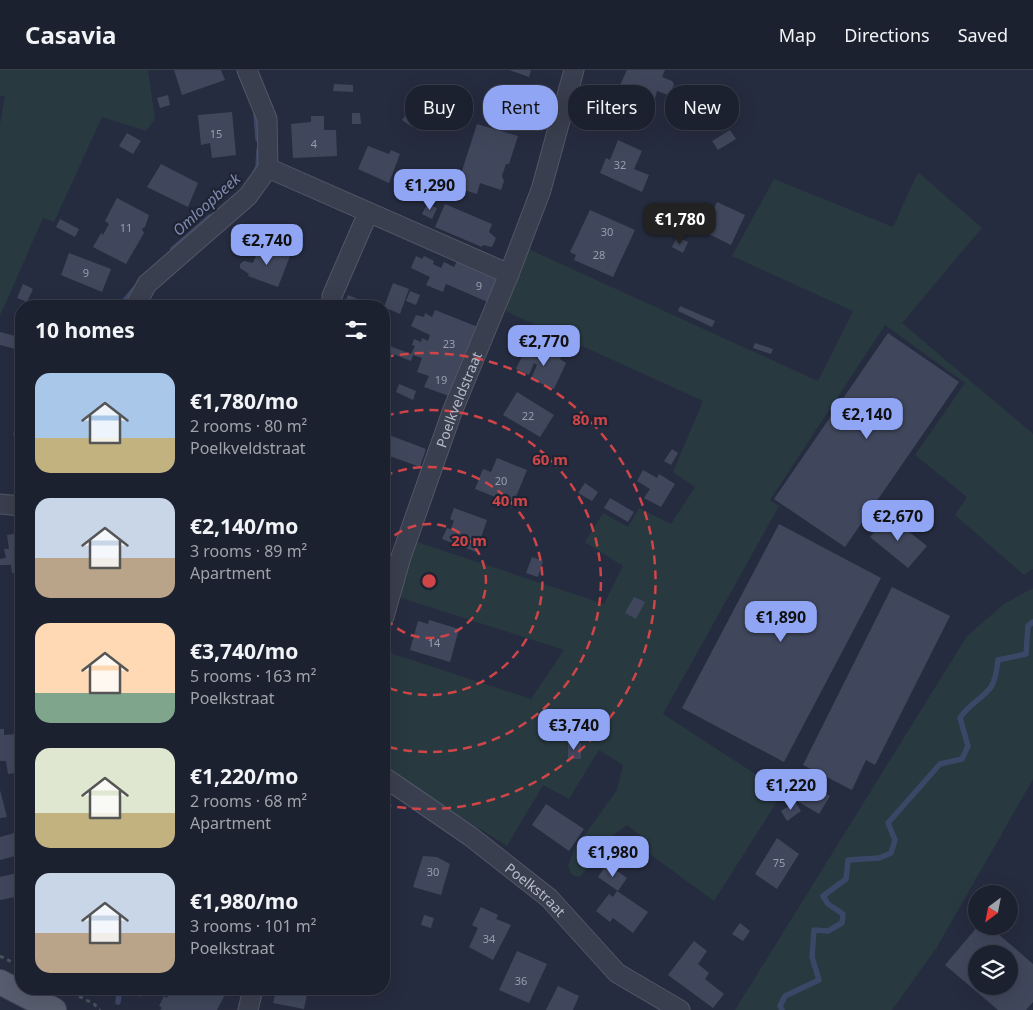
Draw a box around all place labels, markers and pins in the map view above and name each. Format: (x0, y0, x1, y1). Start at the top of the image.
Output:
pin: €1,290 (389, 168, 471, 211)
pin: €1,780 (639, 202, 721, 245)
pin: €2,740 (226, 224, 308, 266)
pin: €2,770 (503, 324, 585, 367)
pin: €2,140 (826, 398, 908, 440)
pin: €2,670 (857, 500, 939, 542)
centre of rings (420, 572, 438, 590)
pin: €1,890 (740, 600, 822, 643)
pin: €3,740 (533, 708, 615, 751)
pin: €1,220 (750, 768, 832, 811)
pin: €1,980 (572, 836, 654, 878)

